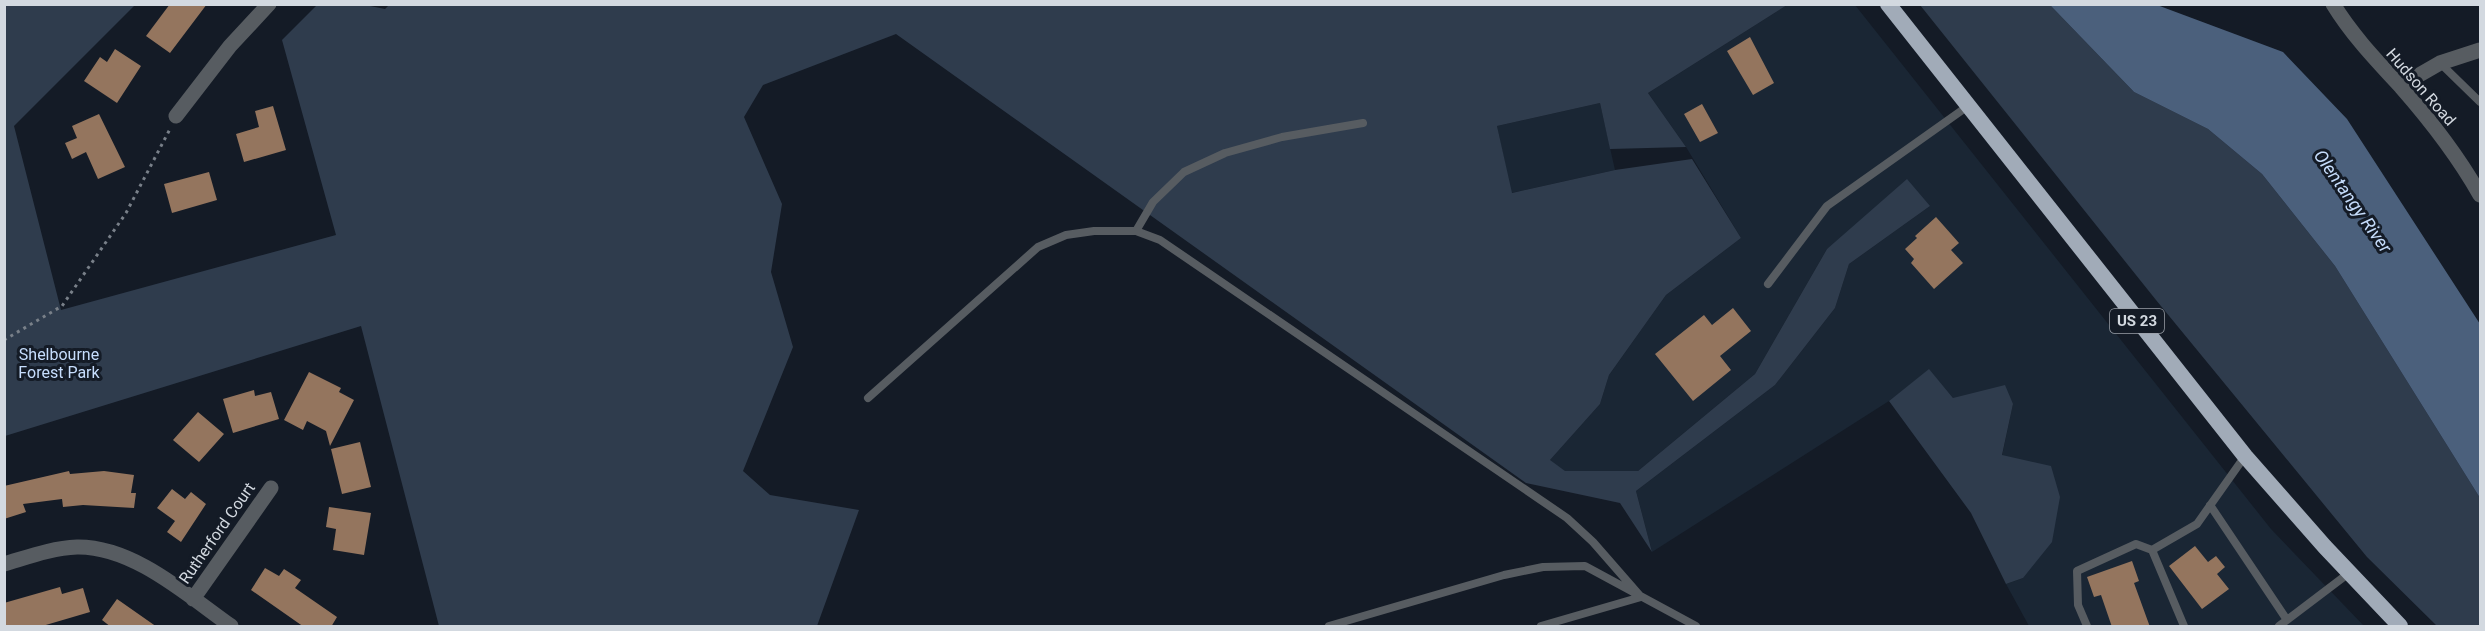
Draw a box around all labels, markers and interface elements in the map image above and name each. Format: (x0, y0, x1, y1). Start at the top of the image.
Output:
street label: Hudson Road (2382, 44, 2460, 130)
water label: Olentangy River (2310, 145, 2397, 257)
road number: US 23 (2110, 309, 2164, 333)
park label: Shelbourne Forest Park (18, 345, 101, 382)
street label: Rutherford Court (175, 479, 259, 587)

